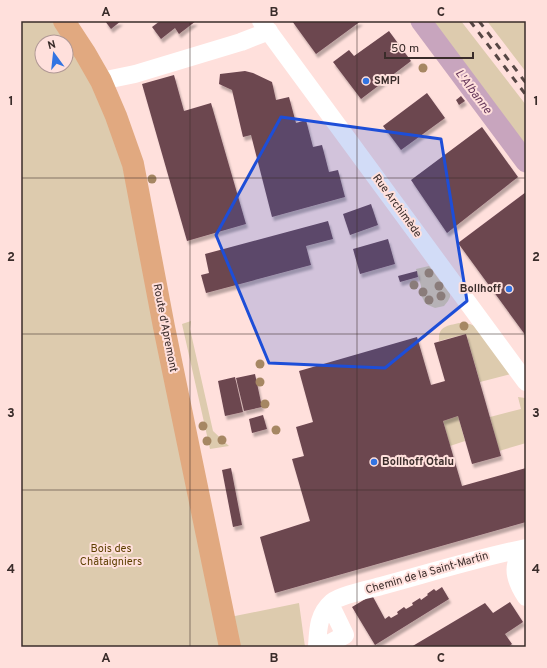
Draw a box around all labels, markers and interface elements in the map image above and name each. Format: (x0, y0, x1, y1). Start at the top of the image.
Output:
text: A (101, 5, 111, 21)
text: B (270, 5, 279, 21)
text: C (437, 5, 445, 21)
north arrow (34, 34, 74, 74)
scale bar (385, 34, 473, 60)
text: N (46, 38, 57, 53)
text: 50 m (391, 41, 419, 57)
water label: L'Albanne (451, 66, 496, 118)
place label: SMPI (374, 74, 400, 88)
marker: SMPI (361, 76, 371, 86)
text: 1 (8, 94, 14, 110)
text: 1 (533, 94, 539, 110)
street label: Rue Archimède (369, 172, 425, 240)
text: 2 (7, 250, 15, 266)
text: 2 (532, 250, 540, 266)
place label: Bollhoff (460, 282, 501, 296)
street label: Route d'Apremont (150, 283, 180, 373)
marker: Bollhoff (504, 284, 514, 294)
text: 3 (7, 406, 15, 422)
text: 3 (532, 406, 540, 422)
place label: Bollhoff Otalu (382, 455, 454, 469)
marker: Bollhoff Otalu (369, 457, 379, 467)
park label: Bois des Châtaigniers (80, 542, 142, 569)
street label: Chemin de la Saint-Martin (364, 549, 490, 597)
text: 4 (7, 562, 15, 578)
text: 4 (532, 562, 540, 578)
text: A (101, 651, 111, 667)
text: B (270, 651, 279, 667)
text: C (437, 651, 445, 667)

